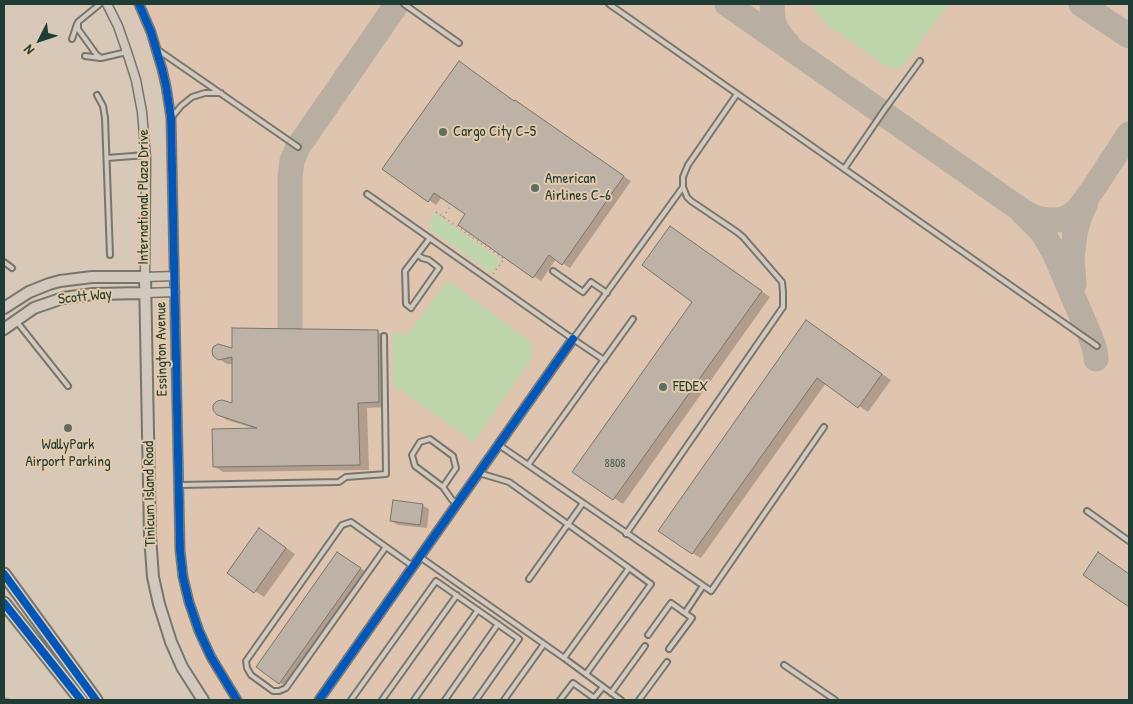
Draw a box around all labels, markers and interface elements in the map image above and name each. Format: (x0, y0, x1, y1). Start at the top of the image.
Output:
north arrow (15, 15, 65, 65)
text: N (19, 41, 38, 59)
place label: Cargo City C-5 (453, 123, 536, 141)
marker: Cargo City C-5 (437, 126, 449, 138)
street label: International Plaza Drive (135, 129, 153, 265)
place label: American Airlines C-6 (545, 170, 611, 205)
marker: American Airlines C-6 (529, 182, 541, 194)
street label: Scott Way (57, 285, 113, 309)
street label: Essington Avenue (152, 302, 172, 396)
place label: FEDEX (673, 378, 708, 396)
marker: FEDEX (657, 381, 669, 393)
marker: WallyPark Airport Parking (62, 422, 74, 434)
place label: WallyPark Airport Parking (25, 436, 111, 471)
street label: Tinicum Island Road (140, 441, 160, 547)
house number: 8808 (605, 457, 625, 471)

